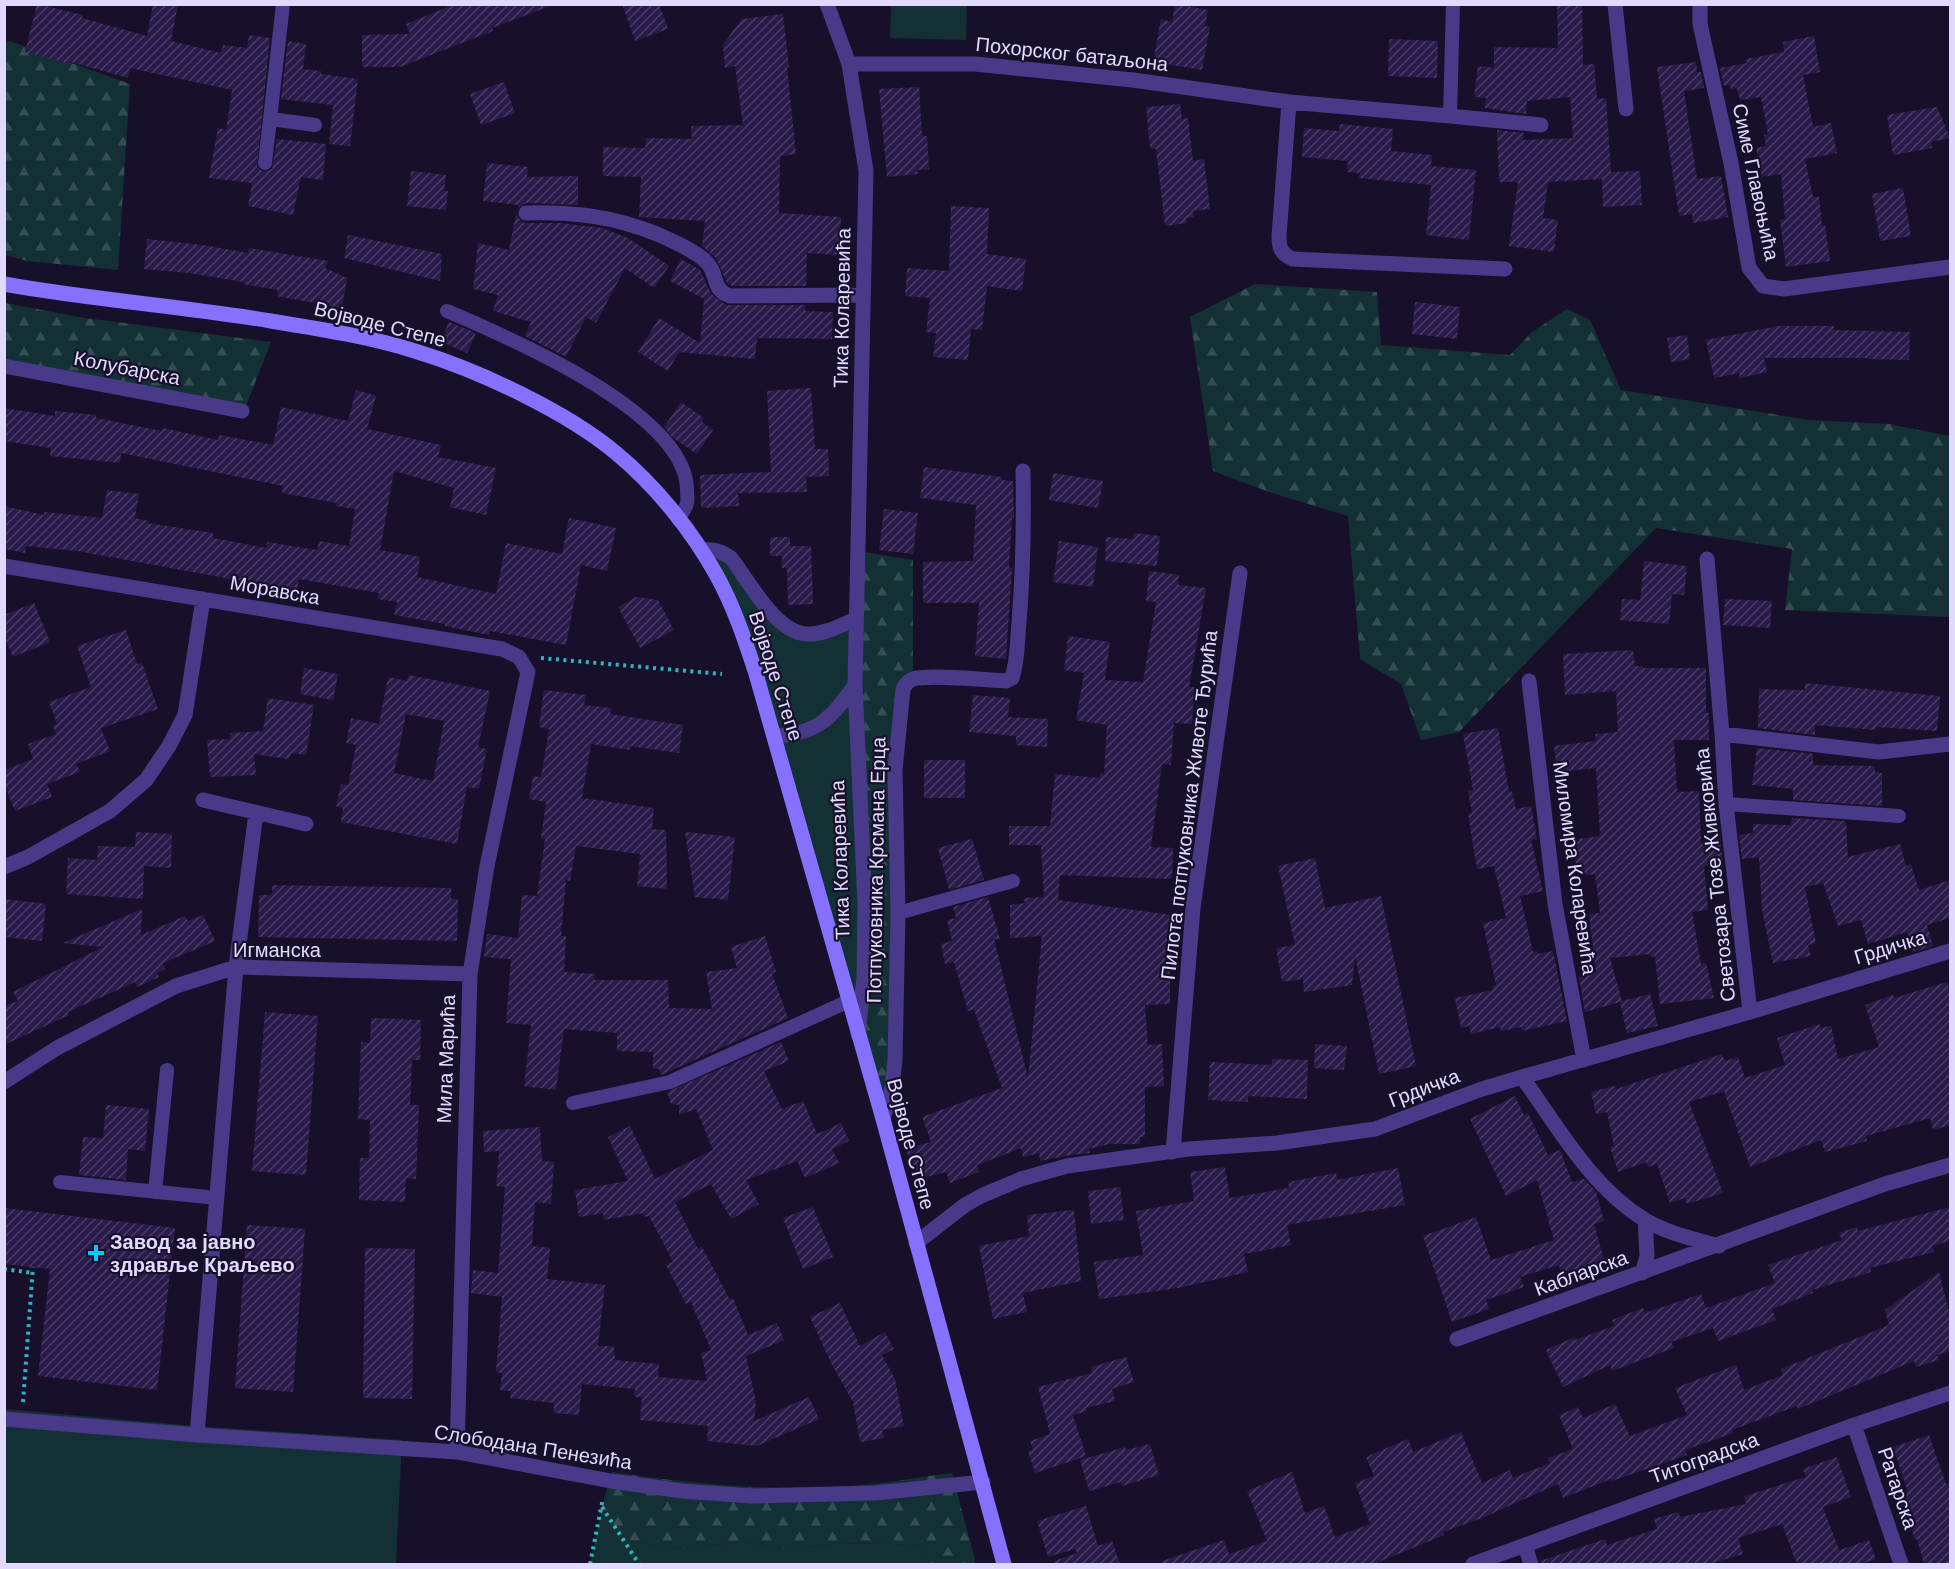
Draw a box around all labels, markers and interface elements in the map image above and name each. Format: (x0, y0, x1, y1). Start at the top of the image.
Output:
street label: Похорског батаљона (975, 33, 1170, 75)
street label: Симе Главоњића (1729, 102, 1784, 263)
street label: Тика Коларевића (830, 227, 854, 388)
street label: Војводе Степе (312, 297, 448, 351)
street label: Колубарска (72, 347, 183, 389)
street label: Моравска (228, 571, 323, 609)
street label: Војводе Степе (745, 609, 807, 743)
street label: Пилота потпуковника Животе Ђурића (1157, 628, 1221, 981)
street label: Потпуковника Крсмана Ерца (863, 736, 889, 1003)
street label: Светозара Тозе Живковића (1691, 746, 1739, 1003)
street label: Миломира Коларевића (1549, 760, 1601, 977)
street label: Тика Коларевића (826, 779, 854, 940)
street label: Грдичка (1851, 925, 1929, 968)
street label: Игманска (233, 939, 322, 961)
street label: Мила Марића (433, 993, 459, 1124)
street label: Грдичка (1386, 1064, 1463, 1112)
street label: Војводе Степе (883, 1076, 939, 1212)
place label: Завод за јавно здравље Краљево (110, 1231, 295, 1276)
marker: Завод за јавно здравље Краљево (87, 1244, 105, 1262)
street label: Кабларска (1531, 1246, 1631, 1300)
street label: Слободана Пенезића (433, 1420, 634, 1474)
street label: Титоградска (1647, 1428, 1762, 1488)
street label: Ратарска (1874, 1444, 1922, 1533)

